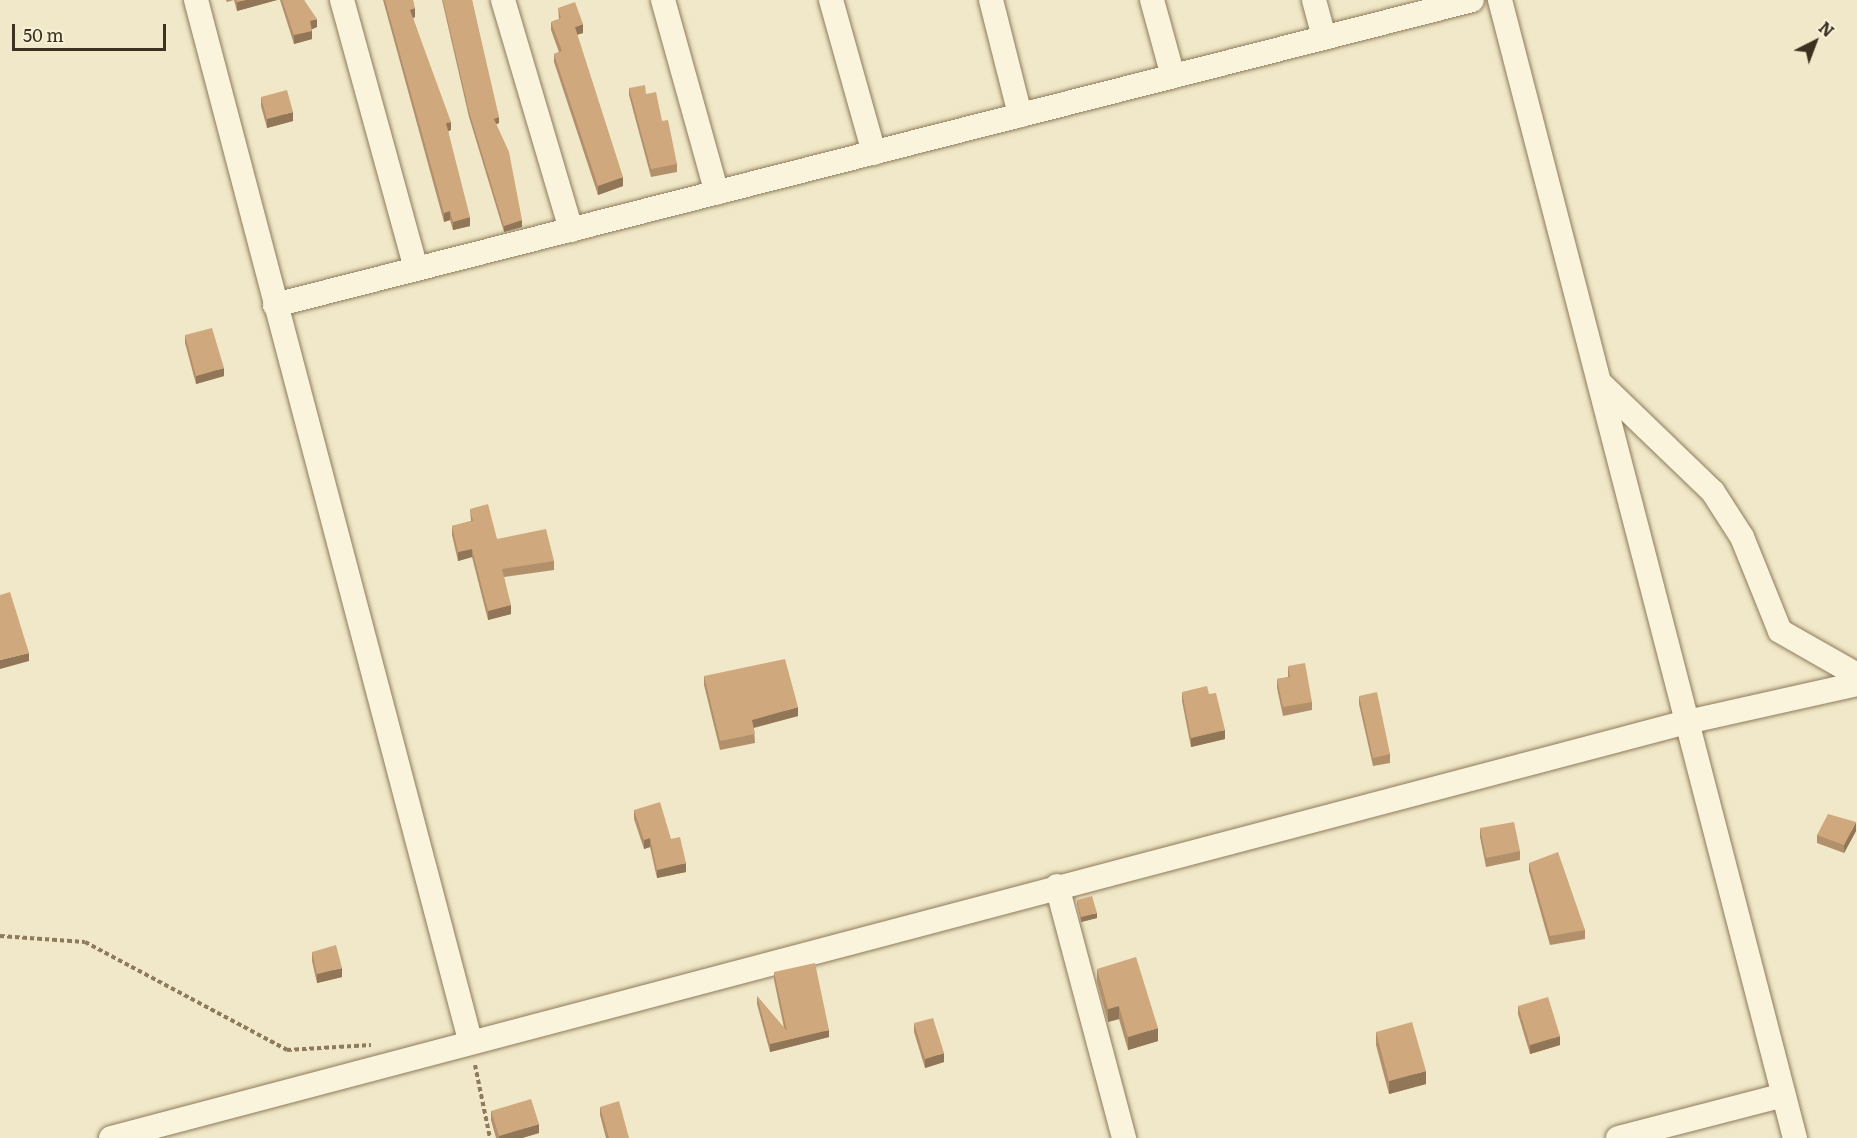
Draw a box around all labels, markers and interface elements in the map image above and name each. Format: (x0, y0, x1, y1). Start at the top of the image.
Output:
scale bar (15, 12, 170, 50)
north arrow (1785, 12, 1845, 72)
text: N (1814, 15, 1840, 42)
text: 50 m (23, 21, 64, 48)

